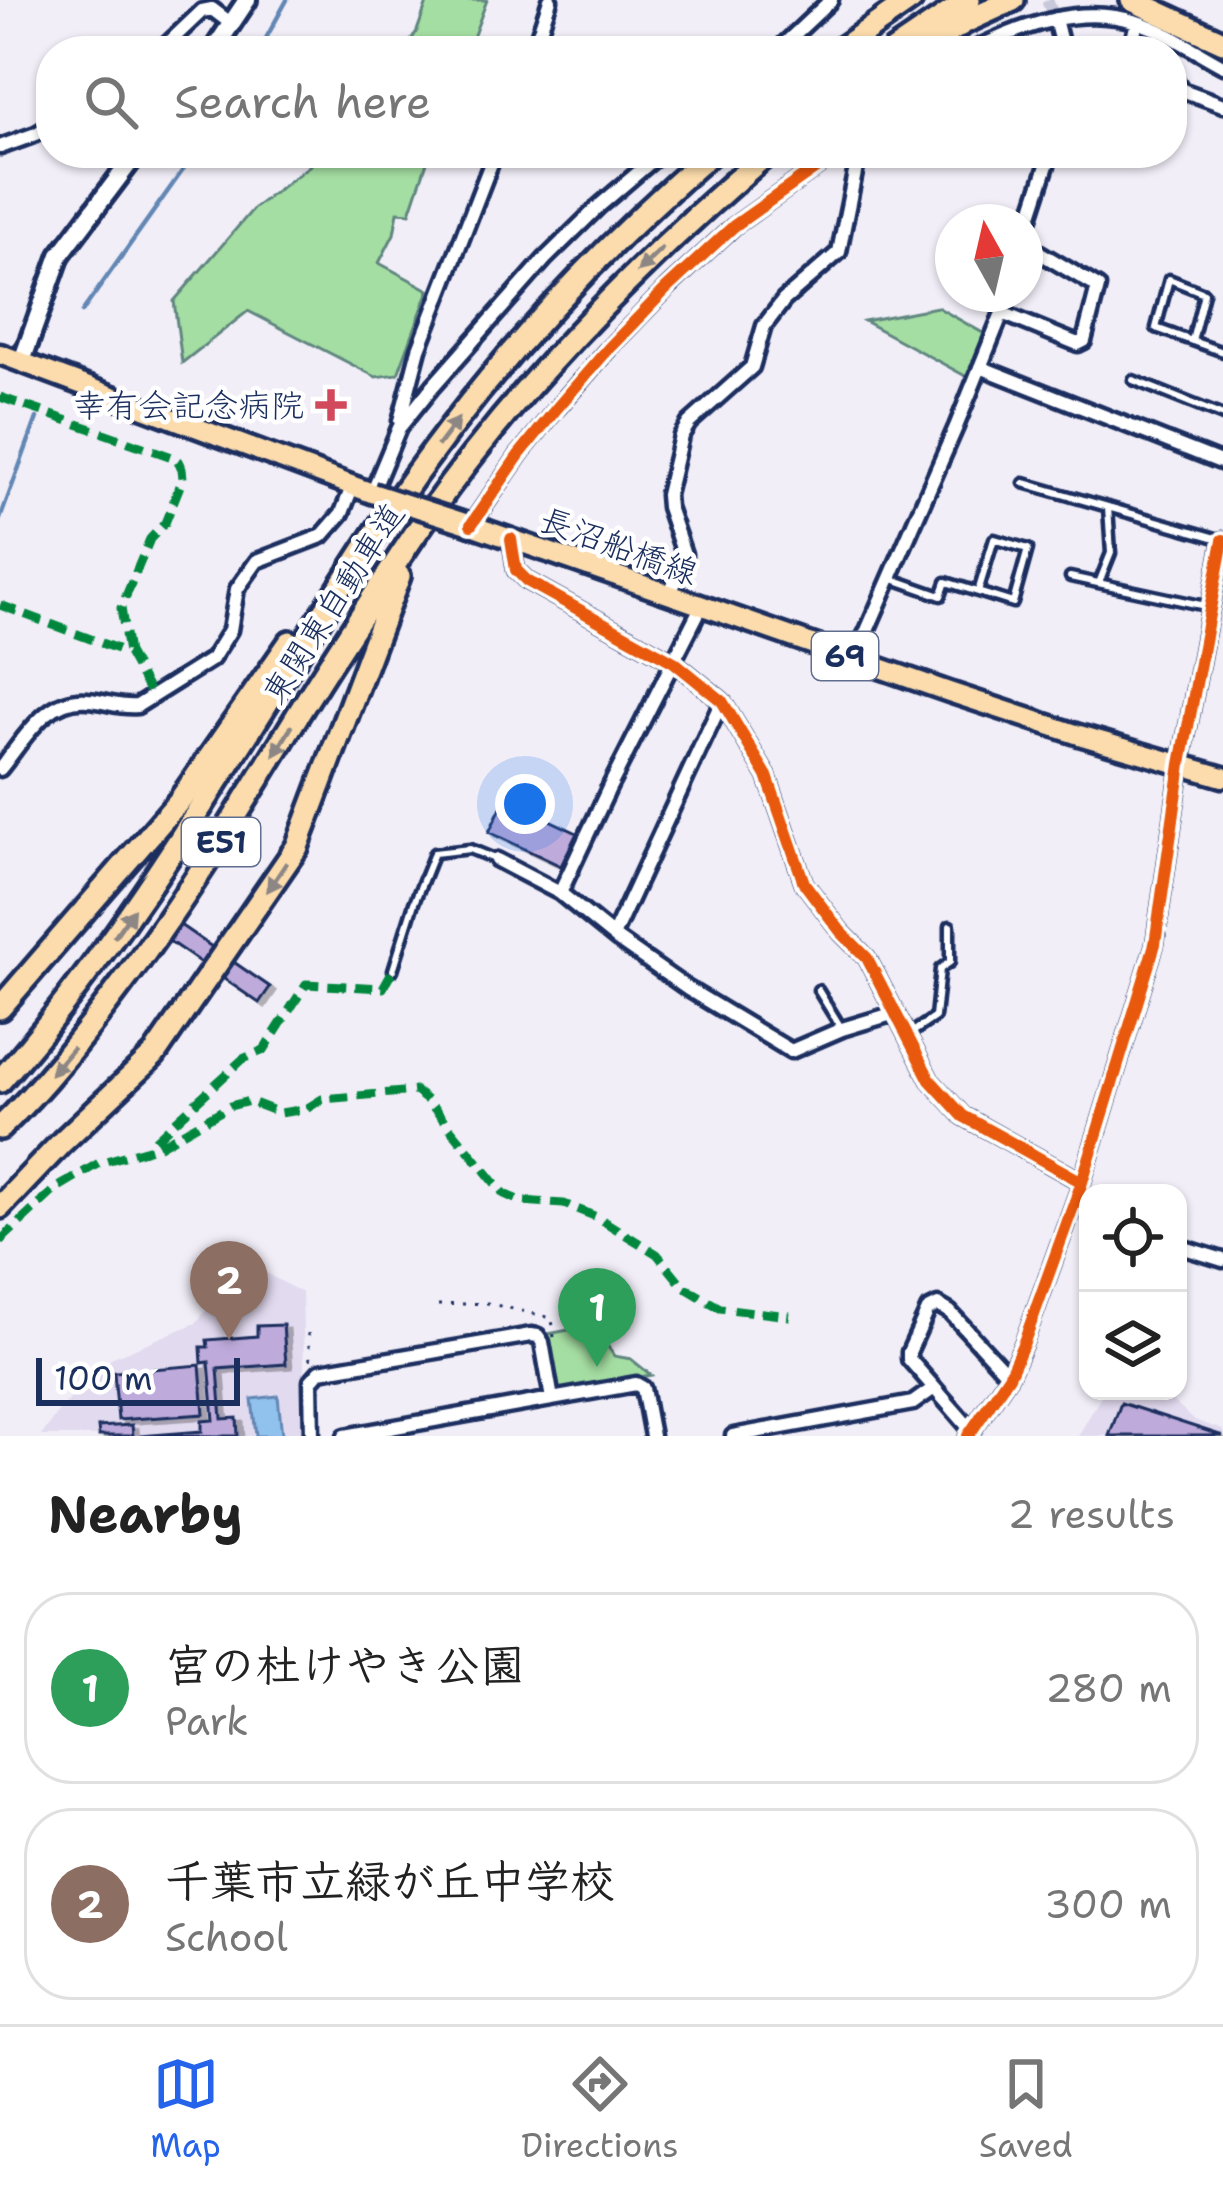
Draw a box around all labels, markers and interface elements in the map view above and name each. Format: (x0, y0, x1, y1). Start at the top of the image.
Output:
search box (36, 36, 1187, 168)
icon: search (78, 69, 144, 135)
text: Search here (174, 72, 431, 132)
north arrow (935, 204, 1043, 312)
one-way arrow (636, 246, 664, 274)
place label: 幸有会記念病院 (73, 383, 304, 428)
marker: 幸有会記念病院 (315, 389, 347, 421)
one-way arrow (435, 416, 459, 448)
street label: 東関東自動車道 (251, 494, 415, 712)
street label: 長沼船橋線 (534, 497, 704, 595)
road number: 69 (812, 632, 878, 680)
one-way arrow (273, 724, 294, 757)
your location (495, 774, 555, 834)
road number: E51 (182, 818, 260, 866)
one-way arrow (266, 861, 288, 894)
one-way arrow (112, 907, 135, 939)
one-way arrow (49, 1046, 75, 1076)
map controls (1079, 1184, 1187, 1400)
button: locate (1079, 1184, 1187, 1292)
pin: 2 (190, 1241, 268, 1340)
pin: 1 (558, 1268, 636, 1367)
button: layers (1079, 1292, 1187, 1400)
scale bar (36, 1352, 240, 1405)
text: 100 m (54, 1356, 153, 1401)
text: Nearby (48, 1480, 243, 1548)
text: 2 results (1008, 1488, 1175, 1540)
text: 宮の杜けやき公園 (165, 1635, 525, 1695)
text: 1 (81, 1662, 99, 1714)
text: 280 m (1045, 1662, 1172, 1714)
text: Park (165, 1695, 249, 1747)
text: 千葉市立緑が丘中学校 (165, 1851, 615, 1911)
text: 2 (76, 1878, 104, 1930)
text: 300 m (1044, 1878, 1172, 1930)
text: School (165, 1911, 288, 1963)
tab: Map (150, 2051, 221, 2168)
tab: Directions (521, 2051, 679, 2168)
tab: Saved (979, 2051, 1073, 2168)

